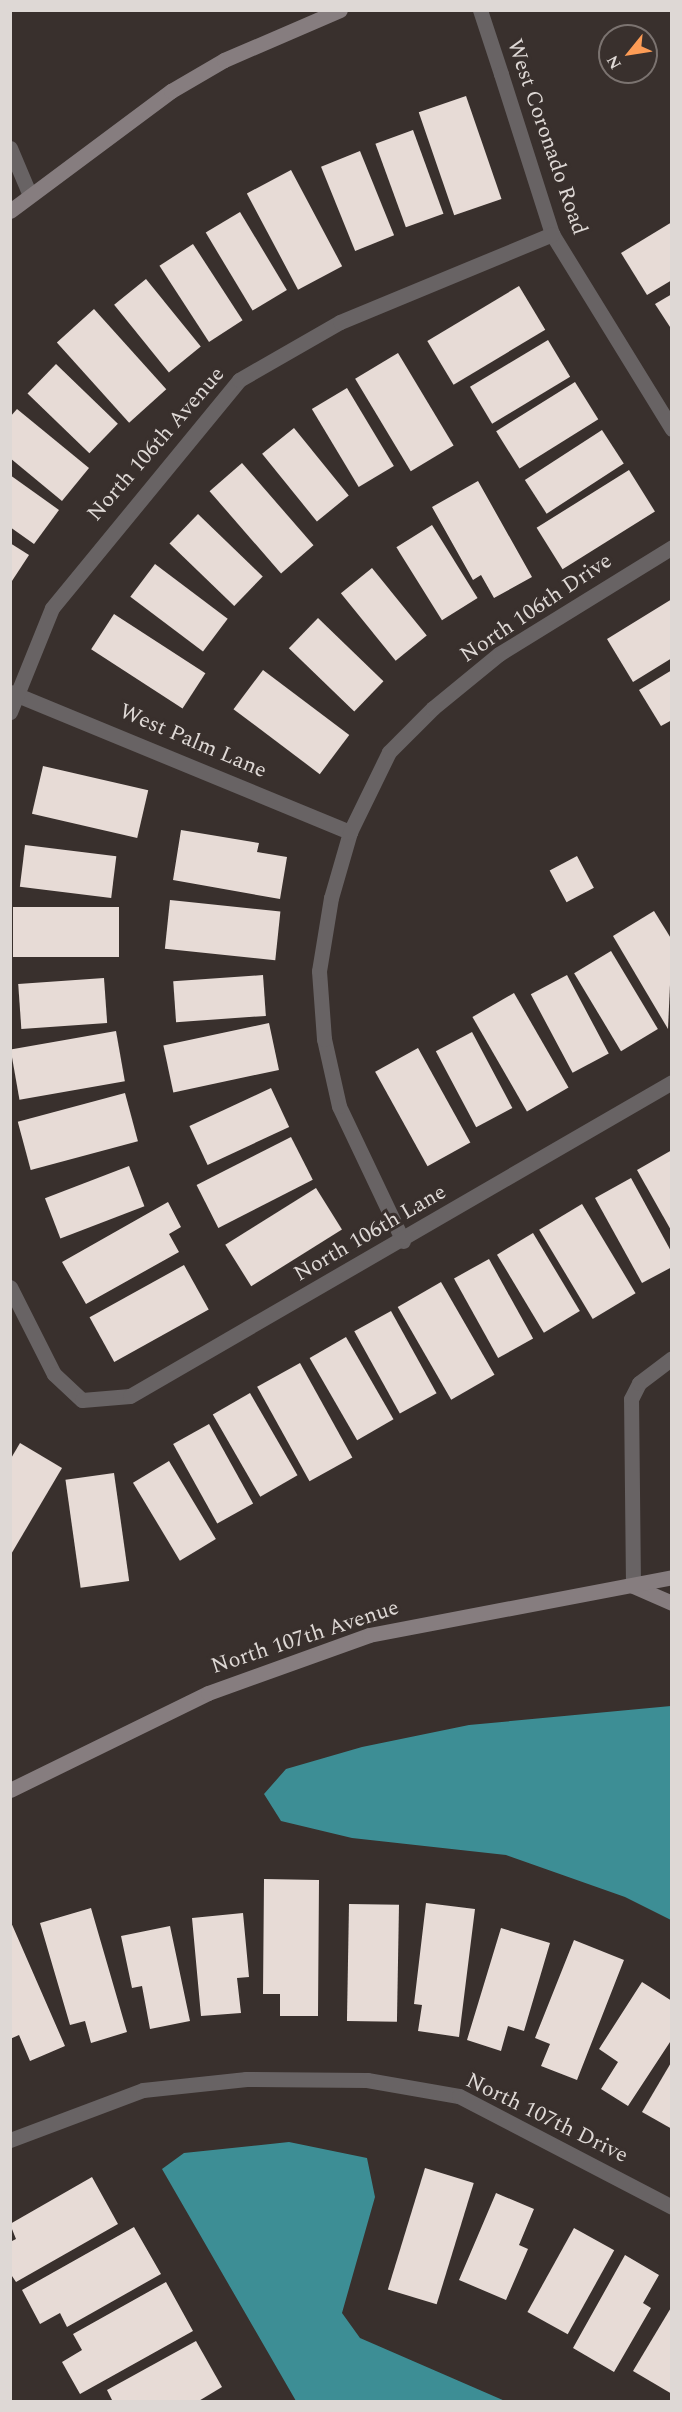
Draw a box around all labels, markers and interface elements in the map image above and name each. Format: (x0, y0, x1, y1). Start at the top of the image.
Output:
north arrow (598, 24, 658, 84)
street label: West Coronado Road (501, 36, 593, 238)
text: N (600, 50, 628, 74)
street label: North 106th Avenue (82, 361, 230, 527)
street label: North 106th Drive (455, 547, 617, 669)
street label: West Palm Lane (115, 698, 271, 784)
street label: North 106th Lane (289, 1179, 451, 1287)
street label: North 107th Avenue (208, 1594, 402, 1680)
street label: North 107th Drive (462, 2067, 632, 2169)

